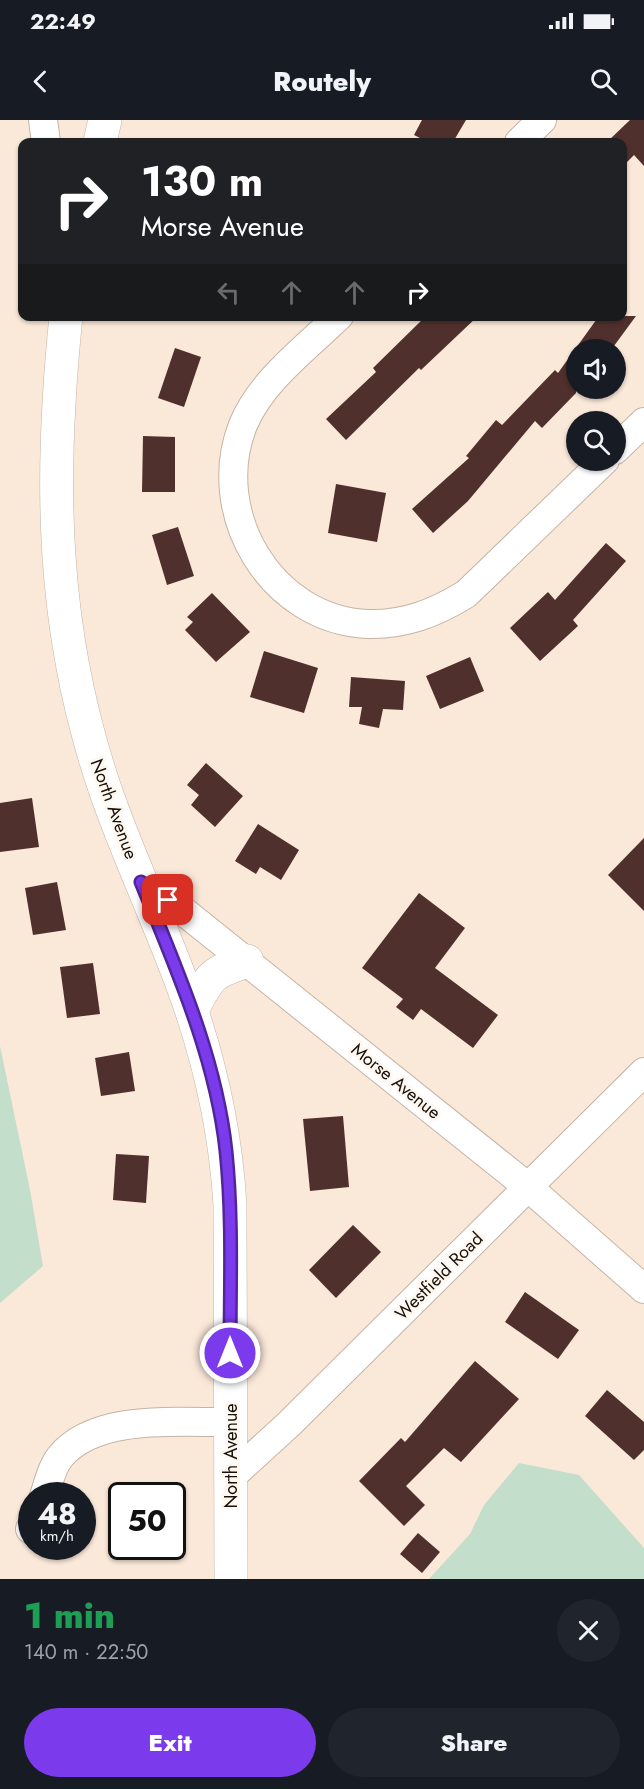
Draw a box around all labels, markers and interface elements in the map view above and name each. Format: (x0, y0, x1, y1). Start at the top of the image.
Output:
text: 22:49 (30, 5, 96, 37)
text: Routely (273, 62, 371, 101)
icon: back (24, 65, 57, 98)
icon: search (587, 65, 620, 98)
text: 130 m (141, 151, 263, 212)
icon: right (42, 162, 120, 240)
text: Morse Avenue (141, 207, 304, 246)
icon: left (212, 276, 245, 309)
icon: ahead (275, 276, 308, 309)
icon: ahead (338, 276, 371, 309)
icon: right (401, 276, 434, 309)
map controls (566, 339, 626, 471)
button: sound (566, 339, 626, 399)
button: search (566, 411, 626, 471)
street label: North Avenue (84, 755, 144, 863)
pin (142, 874, 193, 925)
icon: arrive (151, 883, 184, 916)
street label: Morse Avenue (346, 1037, 446, 1125)
street label: Westfield Road (389, 1226, 489, 1326)
position arrow (198, 1321, 262, 1385)
street label: North Avenue (218, 1403, 244, 1509)
speed limit sign: 50 (108, 1482, 186, 1560)
text: 48 (37, 1492, 77, 1535)
text: km/h (40, 1525, 74, 1547)
text: 1 min (24, 1589, 115, 1641)
button: close (557, 1599, 620, 1662)
text: 140 m · 22:50 (24, 1638, 148, 1667)
button: Exit (24, 1708, 316, 1777)
button: Share (328, 1708, 620, 1777)

